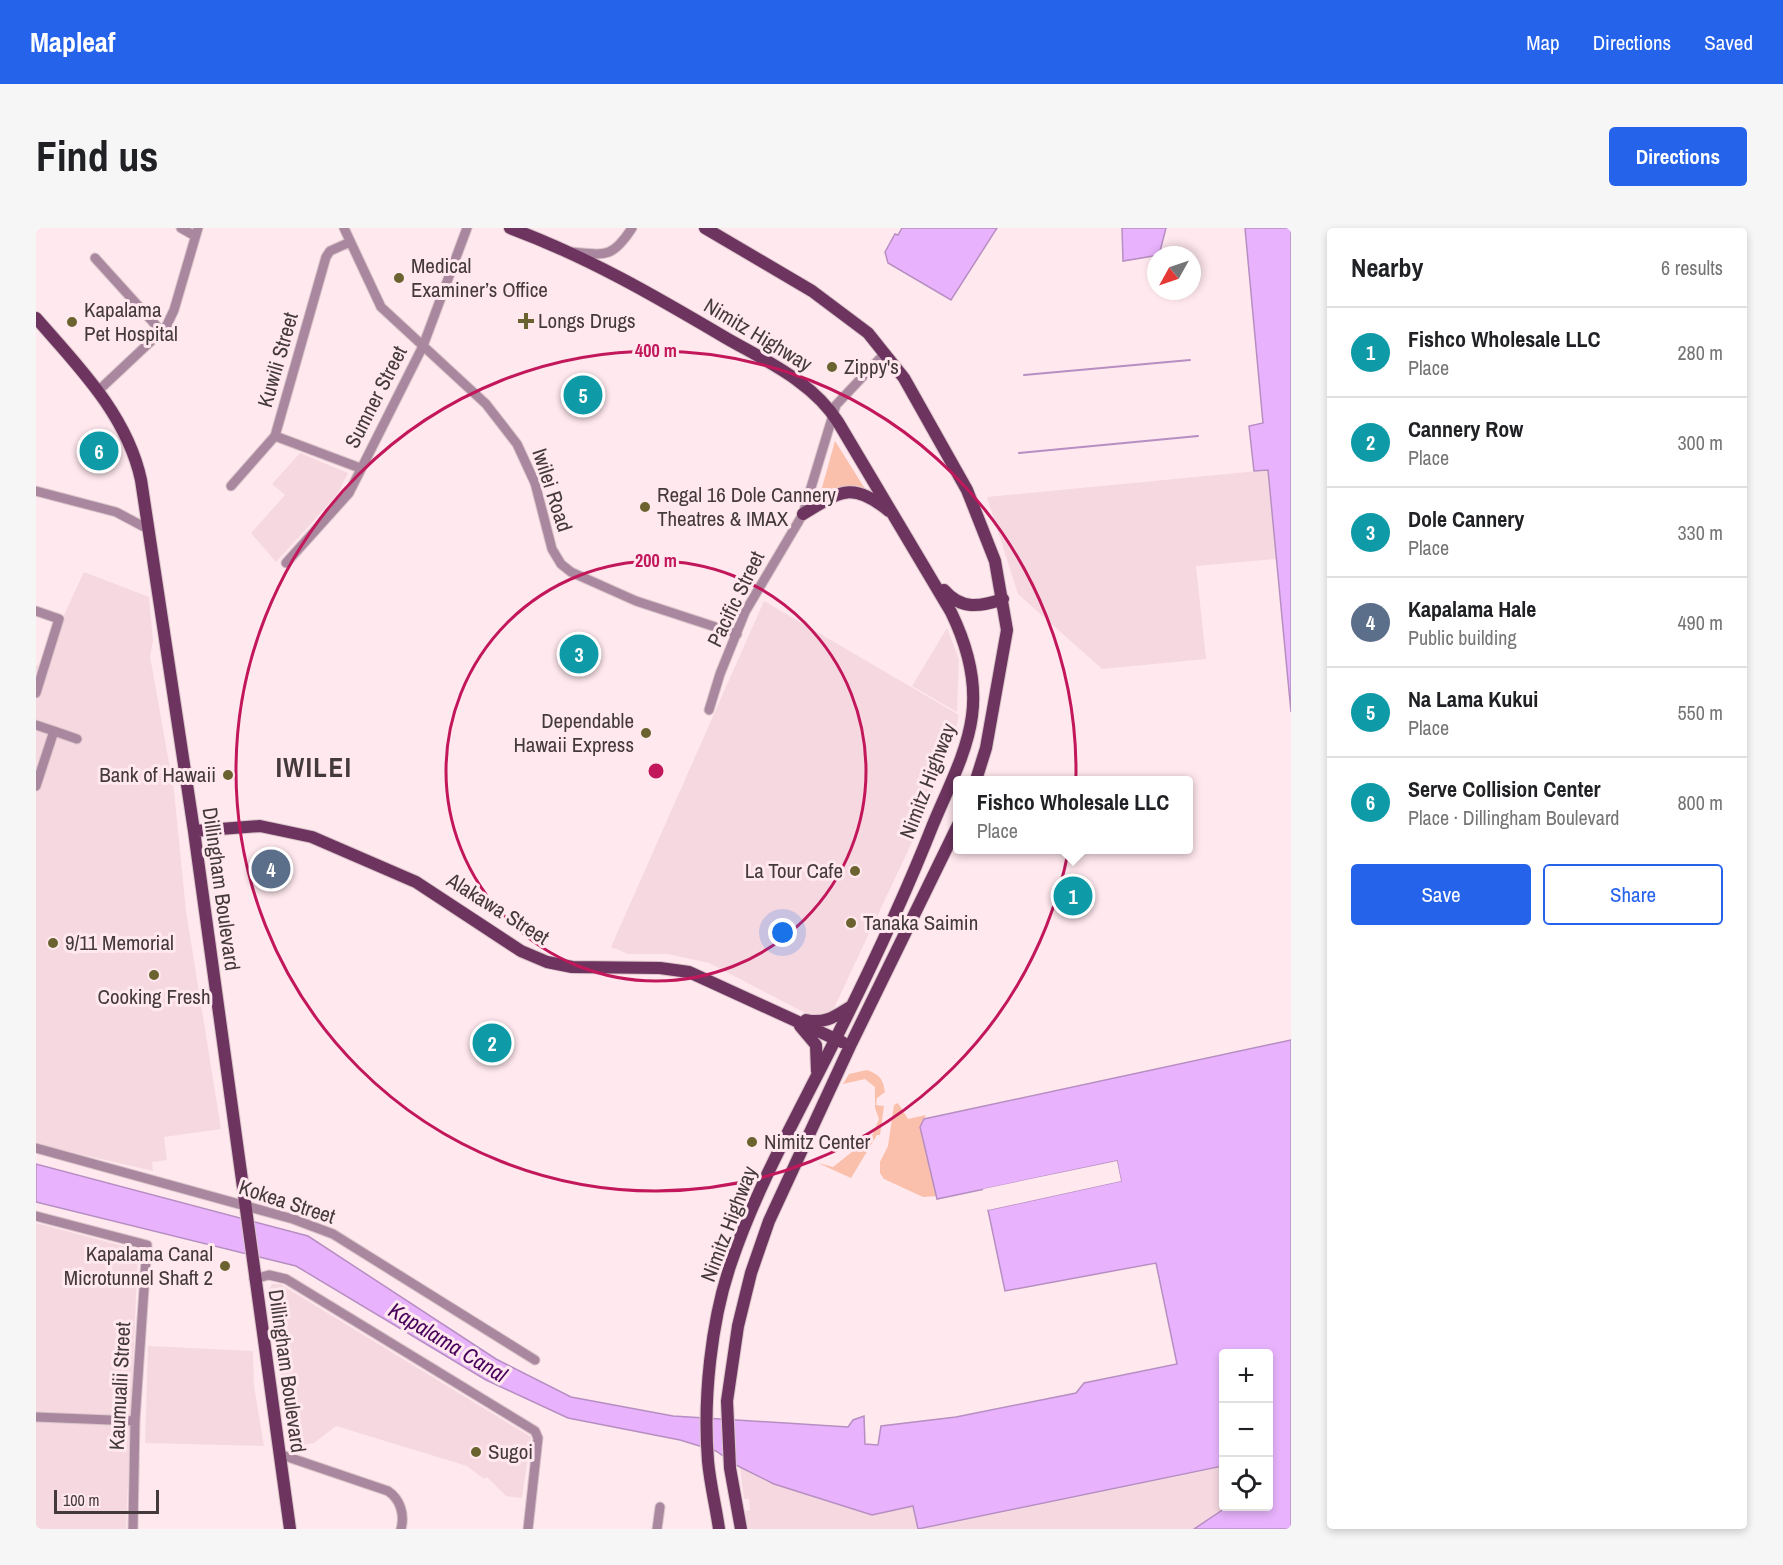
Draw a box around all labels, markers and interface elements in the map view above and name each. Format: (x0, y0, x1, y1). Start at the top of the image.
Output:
text: Mapleaf (30, 23, 115, 61)
text: Map (1526, 28, 1560, 57)
text: Directions (1593, 28, 1671, 57)
text: Saved (1704, 28, 1753, 57)
button: Directions (1609, 127, 1747, 186)
text: Find us (36, 128, 158, 184)
north arrow (1147, 246, 1201, 300)
text: Nearby (1351, 250, 1423, 285)
place label: Medical Examiner’s Office (411, 251, 548, 304)
text: 6 results (1661, 254, 1723, 281)
marker: Medical Examiner’s Office (392, 271, 406, 285)
street label: Nimitz Highway (699, 291, 818, 378)
place label: Kapalama Pet Hospital (84, 295, 178, 348)
place label: Longs Drugs (538, 306, 636, 335)
street label: Kuwili Street (250, 309, 305, 411)
marker: Longs Drugs (519, 314, 533, 328)
marker: Kapalama Pet Hospital (65, 315, 79, 329)
text: Fishco Wholesale LLC (1408, 324, 1600, 354)
text: 400 m (635, 338, 677, 363)
text: 1 (1366, 339, 1375, 366)
text: 280 m (1677, 339, 1723, 366)
street label: Sumner Street (337, 341, 414, 453)
place label: Zippy's (844, 352, 899, 381)
text: Place (1408, 354, 1449, 381)
marker: Zippy's (825, 360, 839, 374)
pin: 5 (564, 372, 602, 418)
text: Cannery Row (1408, 414, 1523, 444)
pin: 6 (80, 428, 118, 474)
text: 2 (1366, 429, 1375, 456)
text: 300 m (1677, 429, 1723, 456)
street label: Iwilei Road (525, 444, 580, 535)
text: Place (1408, 444, 1449, 471)
place label: Regal 16 Dole Cannery Theatres & IMAX (657, 480, 836, 533)
marker: Regal 16 Dole Cannery Theatres & IMAX (638, 500, 652, 514)
text: Dole Cannery (1408, 504, 1524, 534)
text: 3 (1366, 519, 1375, 546)
text: 330 m (1677, 519, 1723, 546)
text: Place (1408, 534, 1449, 561)
street label: Pacific Street (700, 546, 771, 652)
text: 200 m (635, 548, 677, 573)
text: Kapalama Hale (1408, 594, 1536, 624)
text: 4 (1366, 609, 1375, 636)
text: 490 m (1677, 609, 1723, 636)
text: Public building (1408, 624, 1517, 651)
pin: 3 (560, 632, 598, 676)
text: Na Lama Kukui (1408, 684, 1538, 714)
text: 5 (1366, 699, 1375, 726)
text: 550 m (1677, 699, 1723, 726)
place label: Dependable Hawaii Express (513, 706, 634, 759)
text: Place (1408, 714, 1449, 741)
street label: Nimitz Highway (892, 719, 963, 843)
marker: Dependable Hawaii Express (639, 726, 653, 740)
district label: IWILEI (276, 749, 352, 785)
place label: Bank of Hawaii (99, 760, 216, 789)
centre of rings (646, 761, 666, 781)
marker: Bank of Hawaii (221, 768, 235, 782)
text: Serve Collision Center (1408, 774, 1601, 804)
popup (953, 776, 1193, 854)
text: Fishco Wholesale LLC (977, 787, 1169, 817)
text: 6 (1366, 789, 1375, 816)
text: 800 m (1677, 789, 1723, 816)
text: Place · Dillingham Boulevard (1408, 804, 1619, 831)
street label: Dillingham Boulevard (196, 805, 247, 972)
text: Place (977, 817, 1018, 844)
pin: 4 (252, 846, 290, 892)
place label: La Tour Cafe (745, 856, 843, 885)
marker: La Tour Cafe (848, 864, 862, 878)
button: Save (1351, 864, 1531, 925)
button: Share (1543, 864, 1723, 925)
street label: Alakawa Street (441, 865, 555, 952)
pin: 1 (1054, 874, 1092, 918)
place label: Tanaka Saimin (863, 908, 978, 937)
marker: Tanaka Saimin (844, 916, 858, 930)
your location (768, 918, 797, 947)
place label: 9/11 Memorial (65, 928, 174, 957)
marker: 9/11 Memorial (46, 936, 60, 950)
marker: Cooking Fresh (147, 968, 161, 982)
place label: Cooking Fresh (98, 982, 210, 1011)
pin: 2 (472, 1020, 512, 1066)
place label: Nimitz Center (764, 1127, 870, 1156)
marker: Nimitz Center (745, 1135, 759, 1149)
street label: Nimitz Highway (693, 1162, 764, 1286)
street label: Kokea Street (235, 1172, 339, 1231)
place label: Kapalama Canal Microtunnel Shaft 2 (64, 1239, 213, 1292)
marker: Kapalama Canal Microtunnel Shaft 2 (218, 1259, 232, 1273)
street label: Dillingham Boulevard (262, 1287, 313, 1454)
water label: Kapalama Canal (383, 1295, 514, 1390)
street label: Kaumualii Street (102, 1321, 137, 1451)
map controls (1219, 1349, 1273, 1511)
button: + (1219, 1349, 1273, 1403)
button: − (1219, 1403, 1273, 1457)
place label: Sugoi (488, 1437, 533, 1466)
marker: Sugoi (469, 1445, 483, 1459)
button: locate (1219, 1457, 1273, 1511)
scale bar (54, 1487, 159, 1514)
text: 100 m (63, 1489, 99, 1511)

